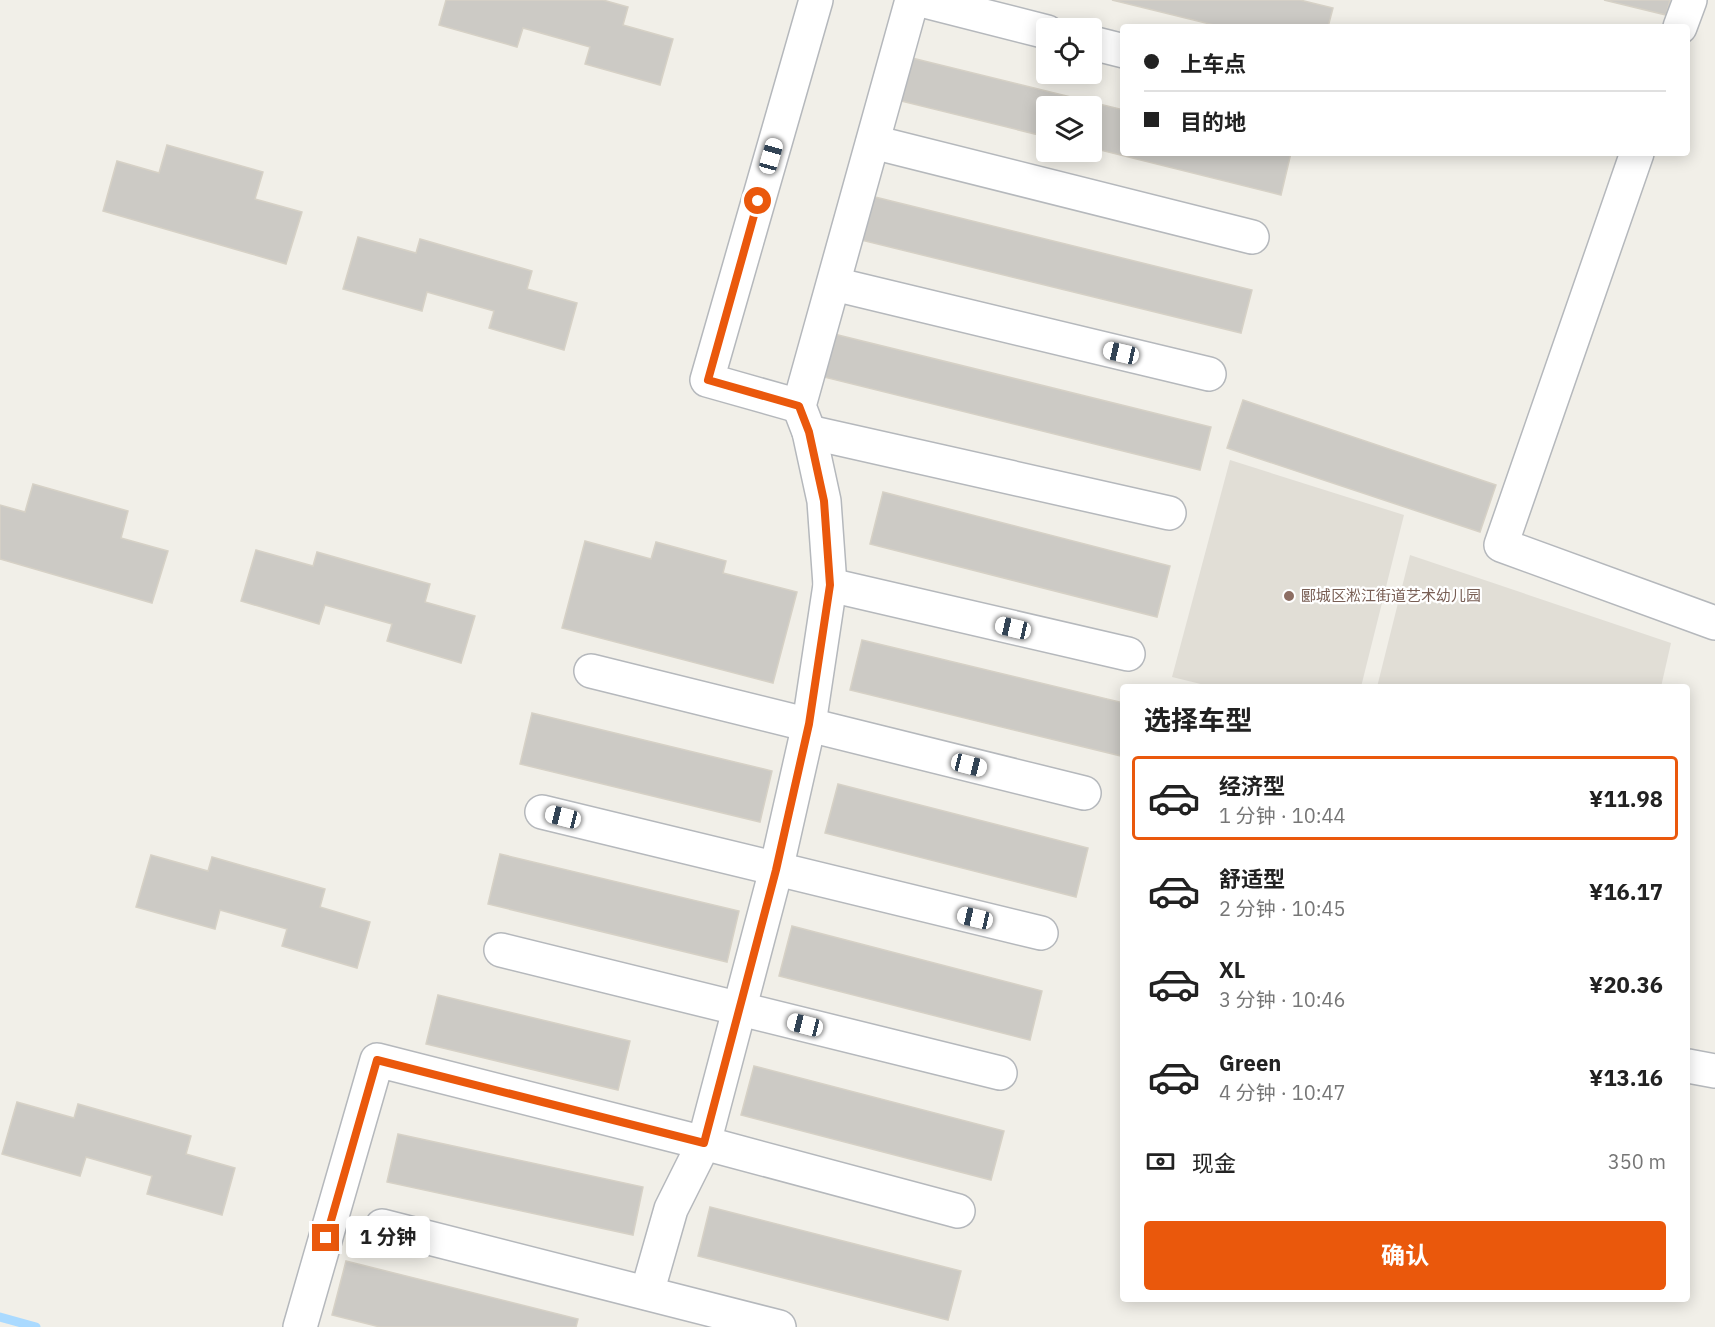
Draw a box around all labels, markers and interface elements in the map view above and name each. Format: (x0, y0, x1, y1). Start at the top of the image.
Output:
map controls (1036, 18, 1102, 162)
button: locate (1036, 18, 1102, 84)
text: 上车点 (1180, 49, 1246, 78)
button: layers (1036, 96, 1102, 162)
text: 目的地 (1180, 107, 1246, 136)
car (757, 136, 785, 176)
route start (744, 187, 771, 214)
car (1101, 340, 1141, 366)
place label: 郾城区淞江街道艺术幼儿园 (1301, 586, 1481, 605)
marker: 郾城区淞江街道艺术幼儿园 (1282, 589, 1296, 603)
car (993, 615, 1033, 641)
text: 选择车型 (1144, 702, 1252, 737)
car (949, 752, 989, 778)
icon: car (1147, 771, 1201, 825)
text: 经济型 (1219, 771, 1285, 800)
text: ¥11.98 (1589, 784, 1663, 813)
text: 1 分钟 · 10:44 (1219, 802, 1346, 829)
car (543, 804, 583, 830)
icon: car (1147, 864, 1201, 918)
text: 舒适型 (1219, 864, 1285, 893)
text: ¥16.17 (1589, 877, 1663, 906)
text: 2 分钟 · 10:45 (1219, 895, 1346, 922)
car (955, 905, 995, 931)
text: XL (1219, 955, 1245, 984)
icon: car (1147, 957, 1201, 1011)
text: ¥20.36 (1589, 970, 1663, 999)
text: 3 分钟 · 10:46 (1219, 986, 1346, 1013)
car (785, 1012, 825, 1038)
text: Green (1219, 1048, 1281, 1077)
icon: car (1147, 1050, 1201, 1104)
text: ¥13.16 (1589, 1063, 1663, 1092)
text: 4 分钟 · 10:47 (1219, 1079, 1346, 1106)
icon: cash (1144, 1145, 1177, 1178)
text: 现金 (1192, 1148, 1236, 1177)
text: 350 m (1608, 1148, 1666, 1175)
callout: 1 分钟 (347, 1217, 431, 1259)
button: 确认 (1144, 1221, 1666, 1290)
text: 1 分钟 (360, 1223, 416, 1250)
route end (312, 1224, 339, 1251)

